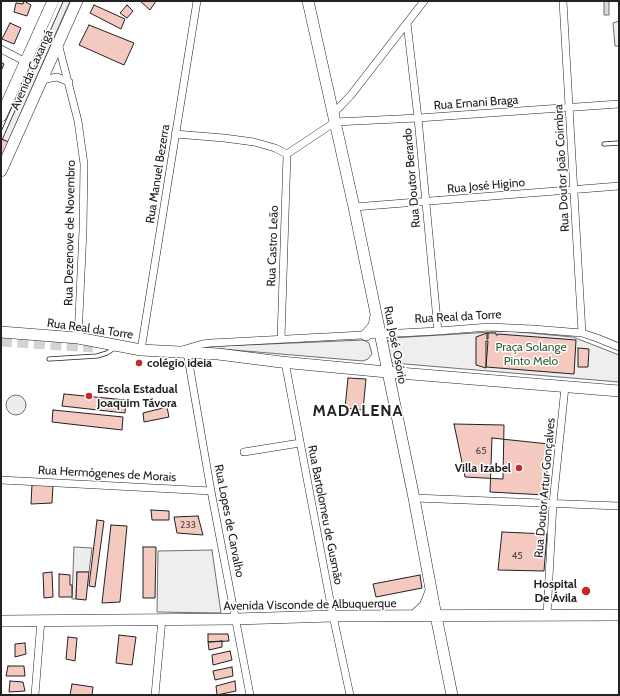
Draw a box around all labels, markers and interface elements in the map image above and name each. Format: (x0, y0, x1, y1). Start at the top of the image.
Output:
street label: Avenida Caxangá (8, 28, 56, 112)
street label: Rua Ernani Braga (433, 93, 519, 113)
street label: Rua Doutor João Coimbra (551, 104, 573, 232)
street label: Rua Manuel Bezerra (143, 123, 173, 225)
street label: Rua Doutor Berardo (400, 127, 424, 229)
street label: Rua Dezenove de Novembro (62, 160, 78, 306)
street label: Rua José Higino (446, 175, 526, 197)
street label: Rua Castro Leão (264, 205, 282, 287)
street label: Rua José Osório (380, 305, 410, 385)
street label: Rua Real da Torre (414, 308, 502, 326)
street label: Rua Real da Torre (46, 316, 134, 342)
park label: Praça Solange Pinto Melo (495, 340, 567, 368)
place label: colégio ideia (147, 356, 212, 370)
marker: colégio ideia (134, 358, 144, 368)
place label: Escola Estadual Joaquim Távora (97, 382, 178, 410)
marker: Escola Estadual Joaquim Távora (84, 391, 94, 401)
district label: MADALENA (312, 401, 404, 421)
street label: Rua Doutor Artur Gonçalves (532, 417, 558, 559)
street label: Rua Bartolomeu de Gusmão (304, 444, 346, 586)
house number: 65 (475, 445, 487, 457)
place label: Villa Izabel (455, 461, 511, 475)
street label: Rua Hermógenes de Morais (37, 463, 177, 485)
street label: Rua Lopes de Carvalho (211, 463, 247, 579)
marker: Villa Izabel (514, 463, 524, 473)
house number: 233 (180, 519, 196, 531)
house number: 45 (511, 550, 523, 562)
place label: Hospital De Ávila (533, 577, 577, 605)
marker: Hospital De Ávila (580, 585, 592, 597)
street label: Avenida Visconde de Albuquerque (223, 596, 397, 614)

